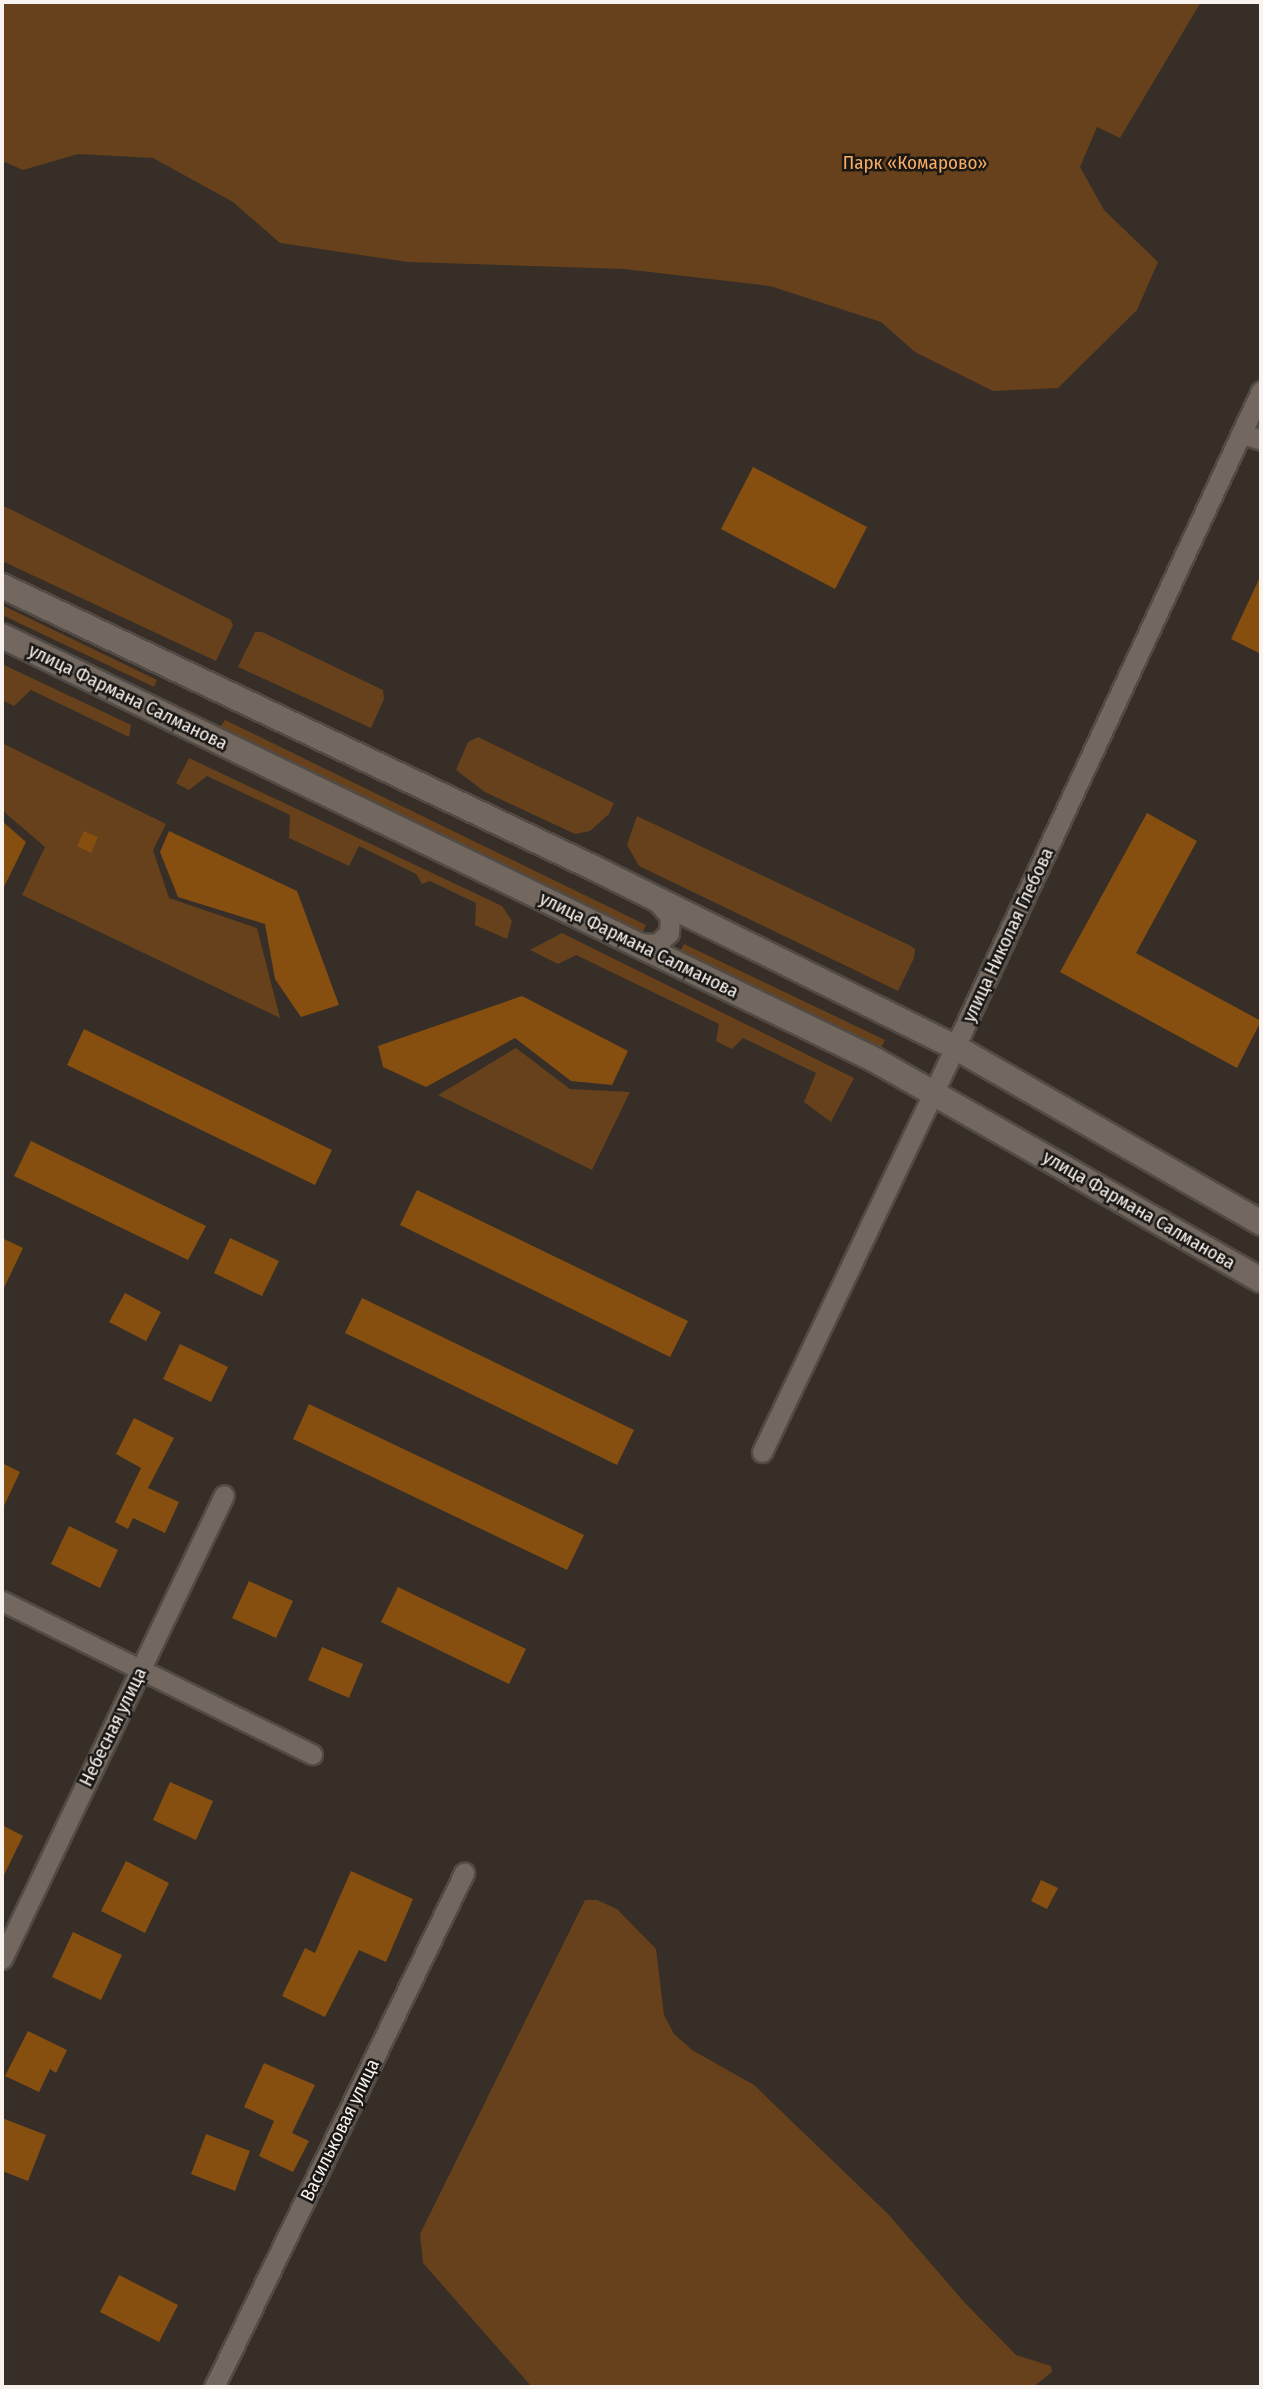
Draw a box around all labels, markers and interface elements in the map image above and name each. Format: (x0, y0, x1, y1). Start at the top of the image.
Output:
park label: Парк «Комарово» (843, 152, 987, 174)
street label: улица Фармана Салманова (25, 639, 231, 755)
street label: улица Николая Глебова (958, 844, 1058, 1026)
street label: улица Фармана Салманова (536, 887, 742, 1003)
street label: улица Фармана Салманова (1039, 1146, 1239, 1274)
street label: Небесная улица (74, 1664, 152, 1790)
street label: Васильковая улица (296, 2055, 384, 2205)

